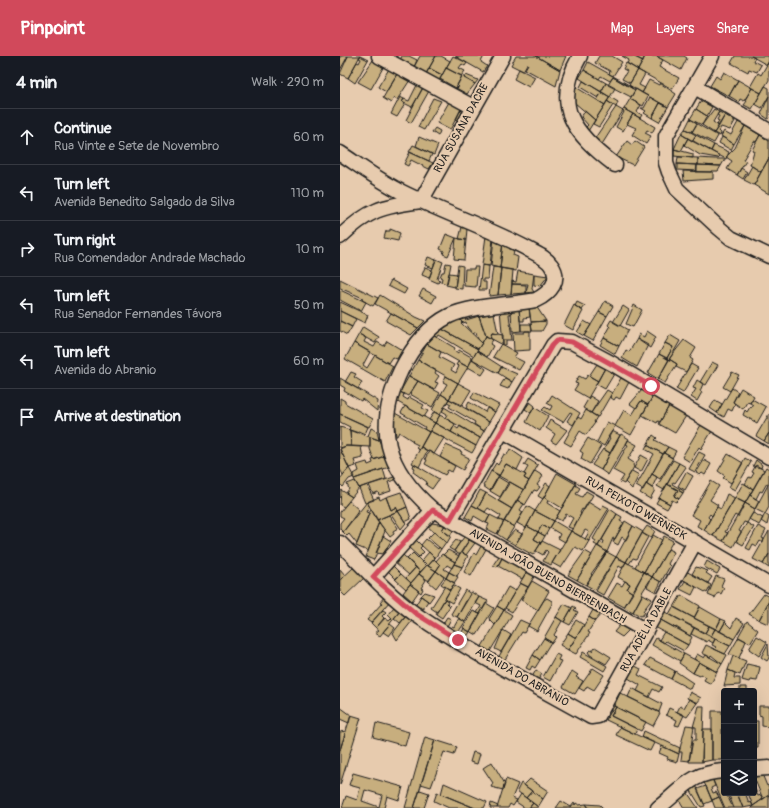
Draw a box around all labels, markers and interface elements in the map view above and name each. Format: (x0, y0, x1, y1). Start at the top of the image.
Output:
text: Pinpoint (20, 16, 85, 40)
text: Map (611, 20, 634, 37)
text: Layers (656, 20, 694, 37)
text: Share (716, 20, 749, 37)
text: 4 min (16, 72, 57, 93)
text: Walk · 290 m (251, 74, 324, 90)
street label: RUA SUSANA DACRE (431, 81, 491, 175)
text: Continue (54, 119, 112, 138)
icon: ahead (16, 126, 38, 148)
text: 60 m (293, 129, 324, 145)
text: Rua Vinte e Sete de Novembro (54, 138, 219, 154)
text: Turn left (54, 175, 110, 194)
icon: left (16, 182, 38, 204)
text: 110 m (291, 185, 324, 201)
text: Avenida Benedito Salgado da Silva (54, 194, 235, 210)
text: Turn right (54, 231, 115, 250)
icon: right (16, 238, 38, 260)
text: 10 m (296, 241, 324, 257)
text: Rua Comendador Andrade Machado (54, 250, 245, 266)
text: Turn left (54, 287, 110, 306)
icon: left (16, 294, 38, 316)
text: 50 m (294, 297, 324, 313)
text: Rua Senador Fernandes Távora (54, 306, 222, 322)
text: Turn left (54, 343, 110, 362)
icon: left (16, 350, 38, 372)
text: 60 m (293, 353, 324, 369)
text: Avenida do Abranio (54, 362, 156, 378)
route start (642, 377, 660, 395)
icon: arrive (16, 406, 38, 428)
text: Arrive at destination (54, 407, 181, 426)
street label: RUA PEIXOTO WERNECK (583, 474, 689, 543)
street label: AVENIDA JOÃO BUENO BIERRENBACH (467, 526, 629, 626)
street label: RUA ADÉLIA DABLE (618, 585, 675, 674)
route end (449, 631, 467, 649)
street label: AVENIDA DO ABRANIO (473, 645, 571, 709)
map controls (721, 688, 757, 796)
button: + (721, 688, 757, 724)
button: − (721, 724, 757, 760)
button: layers (721, 760, 757, 796)

